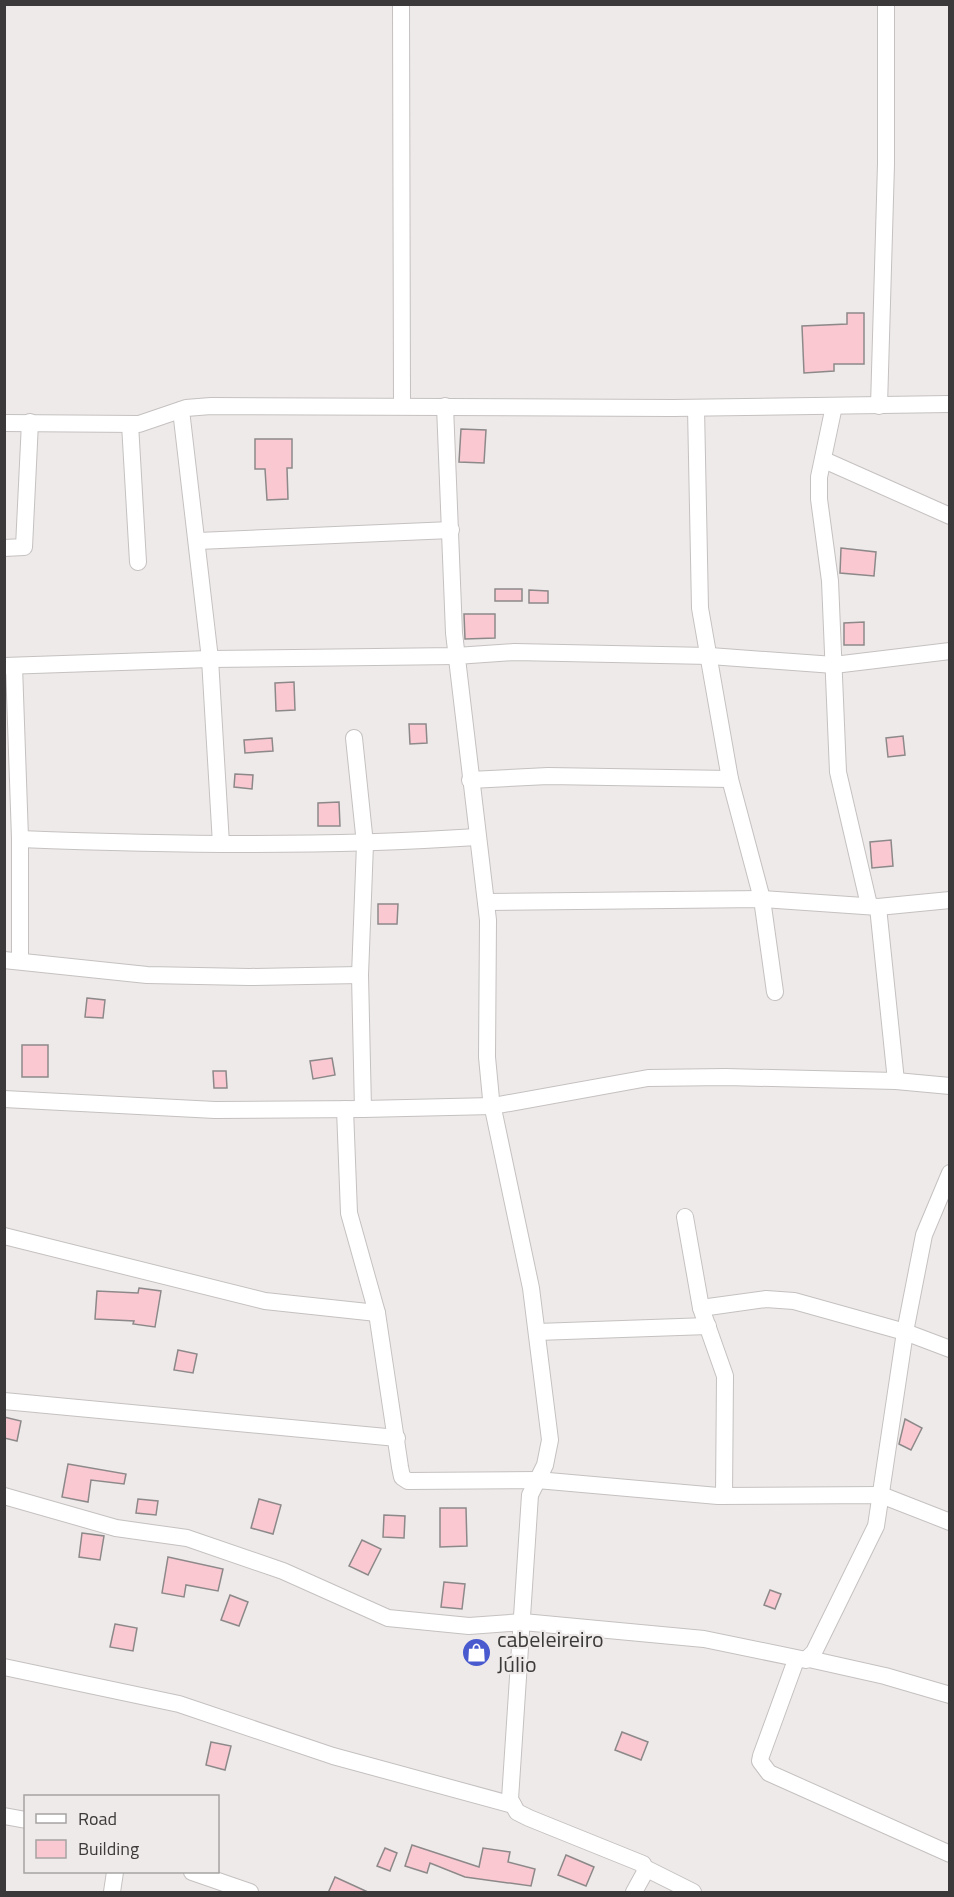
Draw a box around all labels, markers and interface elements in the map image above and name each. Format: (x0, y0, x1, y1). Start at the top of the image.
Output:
place label: cabeleireiro Júlio (497, 1622, 604, 1681)
shop icon: cabeleireiro Júlio (460, 1636, 492, 1668)
legend (24, 1795, 219, 1873)
text: Road (78, 1805, 117, 1832)
text: Building (78, 1835, 139, 1862)

